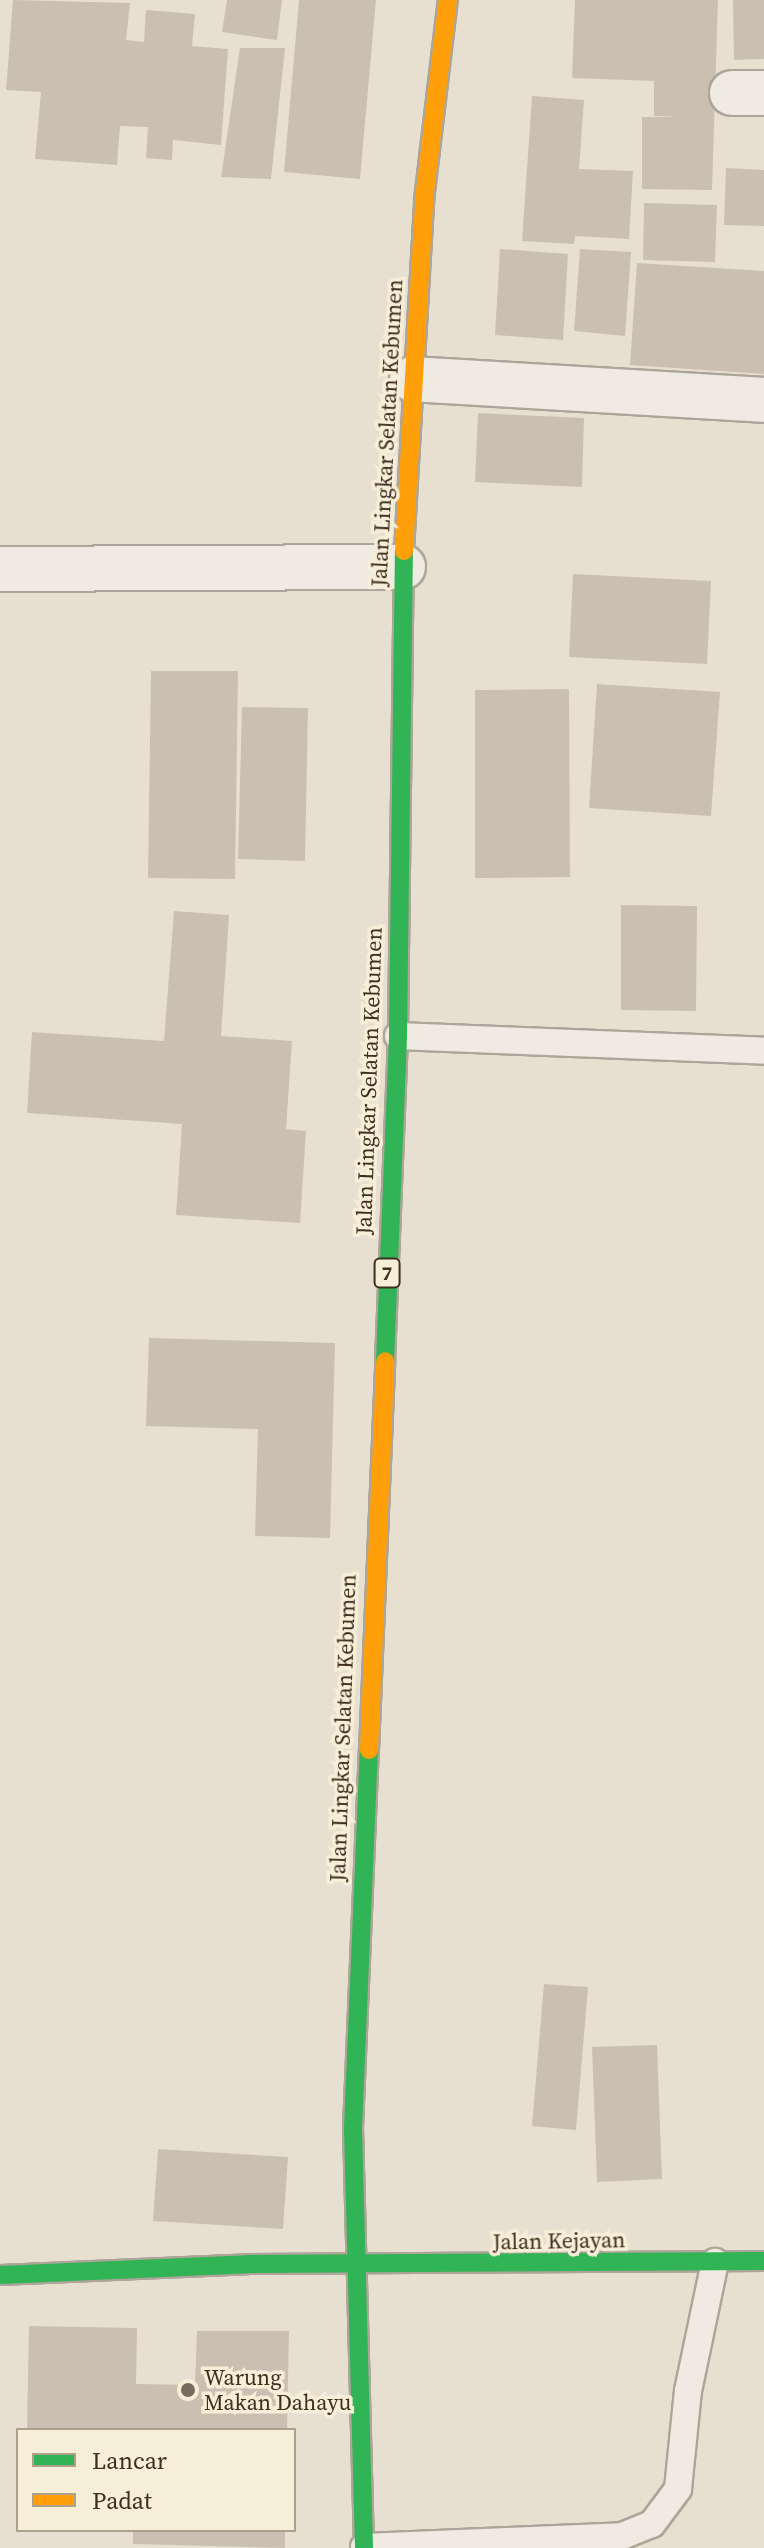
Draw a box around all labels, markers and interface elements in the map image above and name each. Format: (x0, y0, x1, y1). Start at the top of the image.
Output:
street label: Jalan Lingkar Selatan Kebumen (366, 279, 408, 587)
street label: Jalan Lingkar Selatan Kebumen (350, 927, 388, 1235)
road number: 7 (373, 1257, 401, 1289)
street label: Jalan Lingkar Selatan Kebumen (324, 1574, 362, 1882)
street label: Jalan Kejayan (492, 2227, 626, 2255)
place label: Warung Makan Dahayu (204, 2364, 351, 2416)
marker: Warung Makan Dahayu (179, 2381, 197, 2399)
legend (16, 2428, 296, 2532)
text: Lancar (92, 2444, 167, 2477)
text: Padat (92, 2484, 152, 2517)

